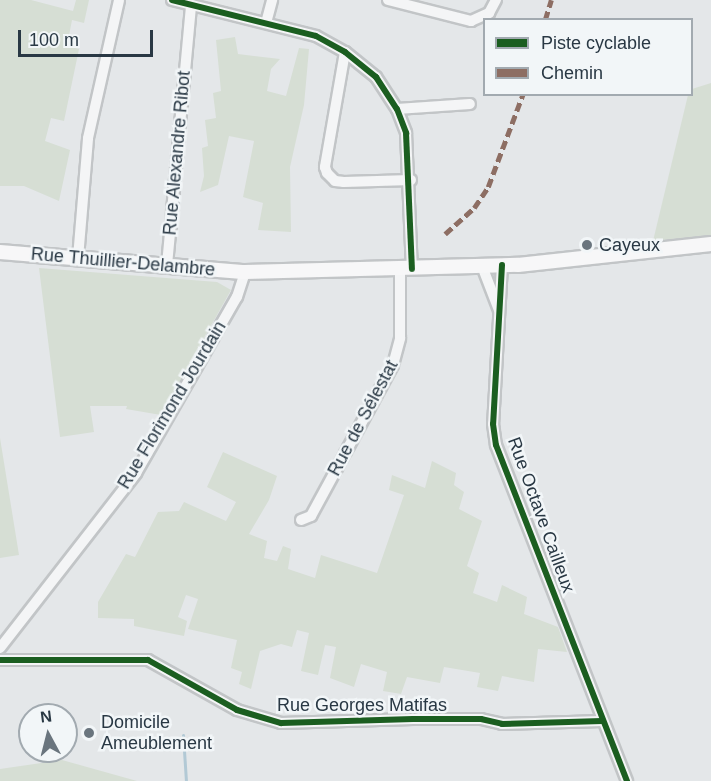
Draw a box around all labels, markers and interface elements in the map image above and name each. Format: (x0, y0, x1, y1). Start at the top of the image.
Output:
scale bar (21, 18, 156, 56)
legend (483, 18, 693, 96)
text: 100 m (29, 30, 79, 50)
text: Piste cyclable (541, 33, 651, 53)
text: Chemin (541, 63, 603, 83)
street label: Rue Alexandre Ribot (159, 69, 195, 237)
place label: Cayeux (599, 234, 660, 256)
marker: Cayeux (580, 238, 594, 252)
street label: Rue Thuillier-Delambre (30, 243, 216, 281)
street label: Rue Florimond Jourdain (113, 317, 231, 493)
street label: Rue de Sélestat (323, 356, 403, 480)
street label: Rue Octave Cailleux (503, 434, 579, 596)
street label: Rue Georges Matifas (277, 694, 447, 716)
north arrow (18, 703, 78, 763)
text: N (39, 707, 53, 726)
place label: Domicile Ameublement (101, 712, 212, 754)
marker: Domicile Ameublement (82, 726, 96, 740)

